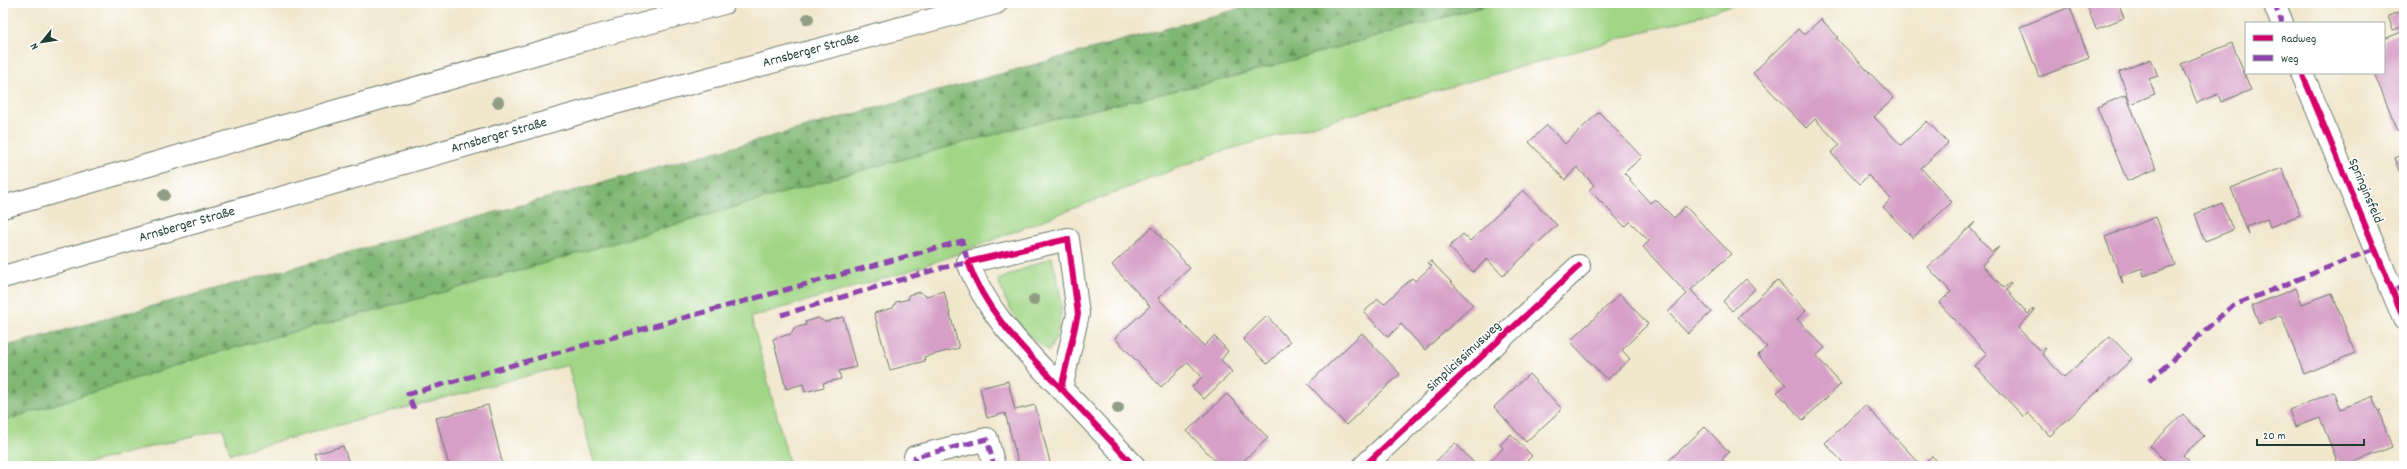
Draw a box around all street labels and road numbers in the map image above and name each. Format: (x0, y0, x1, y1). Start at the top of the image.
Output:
street label: Arnsberger Straße (760, 29, 862, 73)
street label: Arnsberger Straße (449, 113, 549, 159)
street label: Springinsfeld (2342, 155, 2388, 227)
street label: Arnsberger Straße (137, 202, 237, 248)
street label: Simplicissimusweg (1422, 317, 1506, 397)

